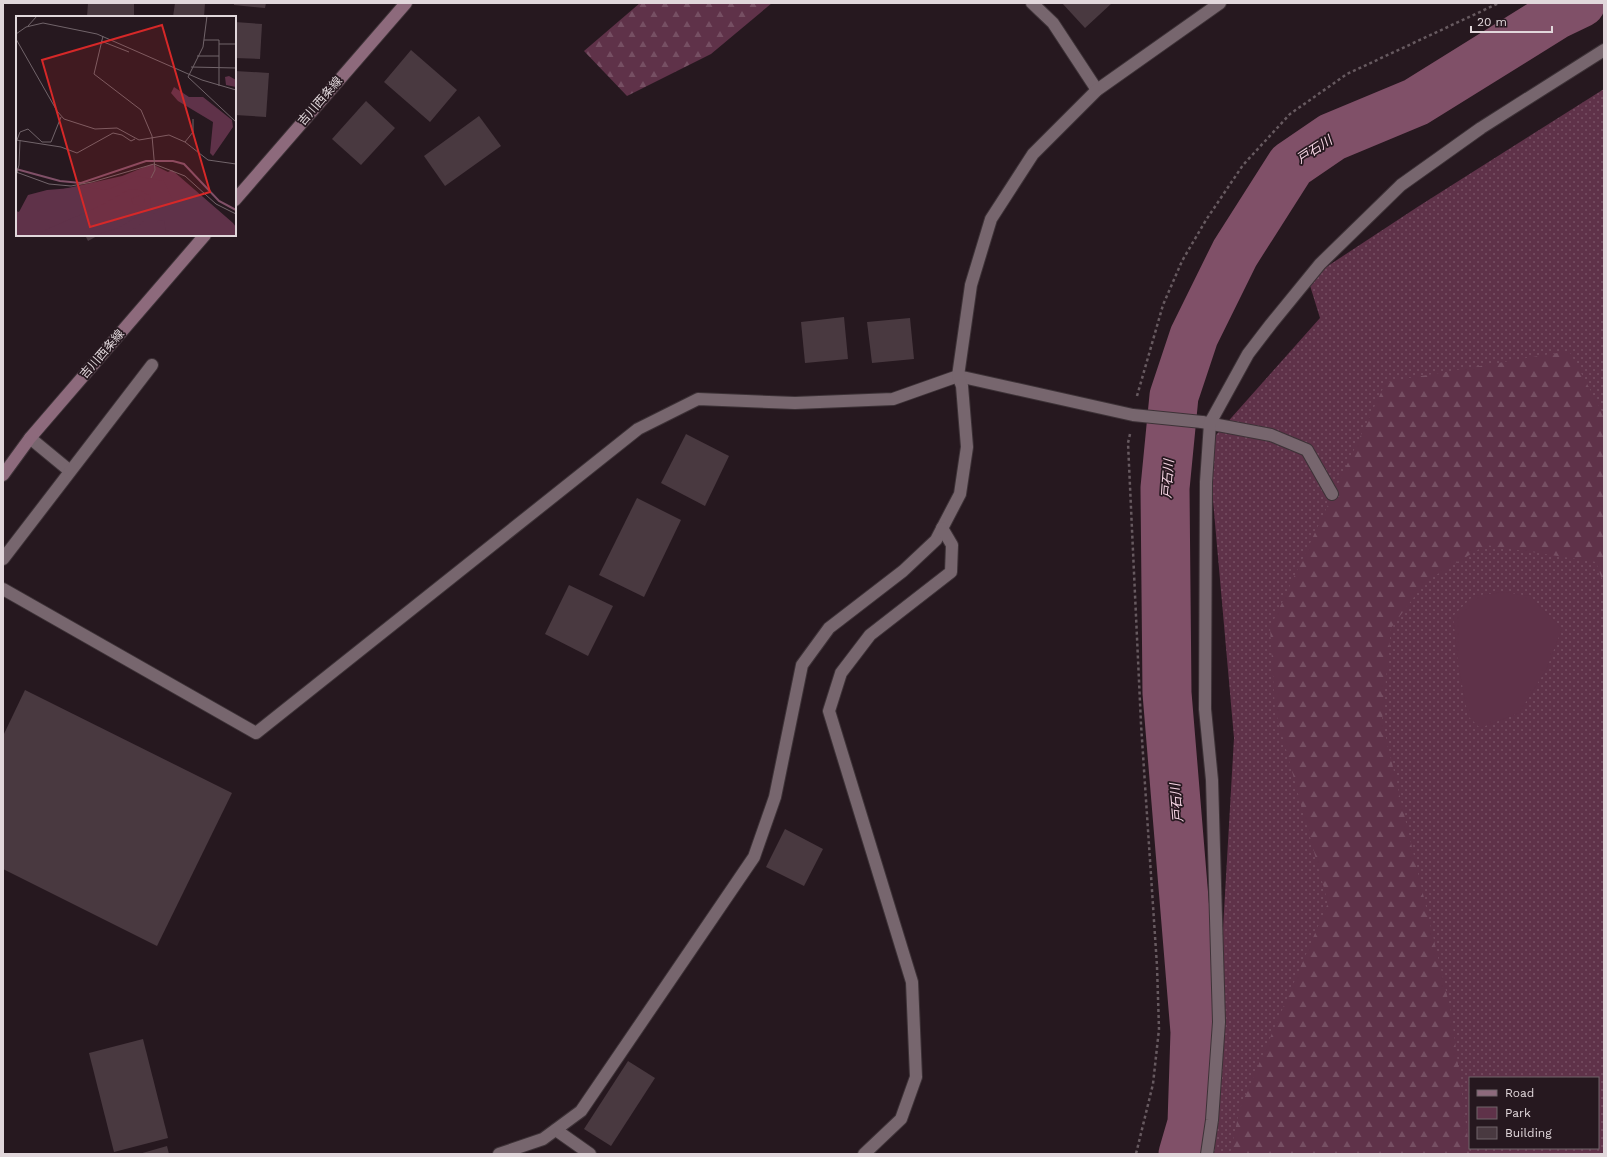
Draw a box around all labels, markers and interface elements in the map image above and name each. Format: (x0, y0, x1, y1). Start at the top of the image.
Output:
scale bar (1471, 8, 1552, 34)
text: 20 m (1477, 15, 1507, 29)
inset map (16, 16, 236, 236)
street label: 吉川西条線 (295, 74, 345, 128)
water label: 戸石川 (1294, 131, 1336, 166)
street label: 吉川西条線 (77, 327, 127, 381)
water label: 戸石川 (1159, 457, 1176, 499)
water label: 戸石川 (1167, 781, 1186, 823)
legend (1469, 1077, 1599, 1149)
text: Road (1505, 1086, 1534, 1100)
text: Park (1505, 1106, 1531, 1120)
text: Building (1505, 1126, 1552, 1140)

